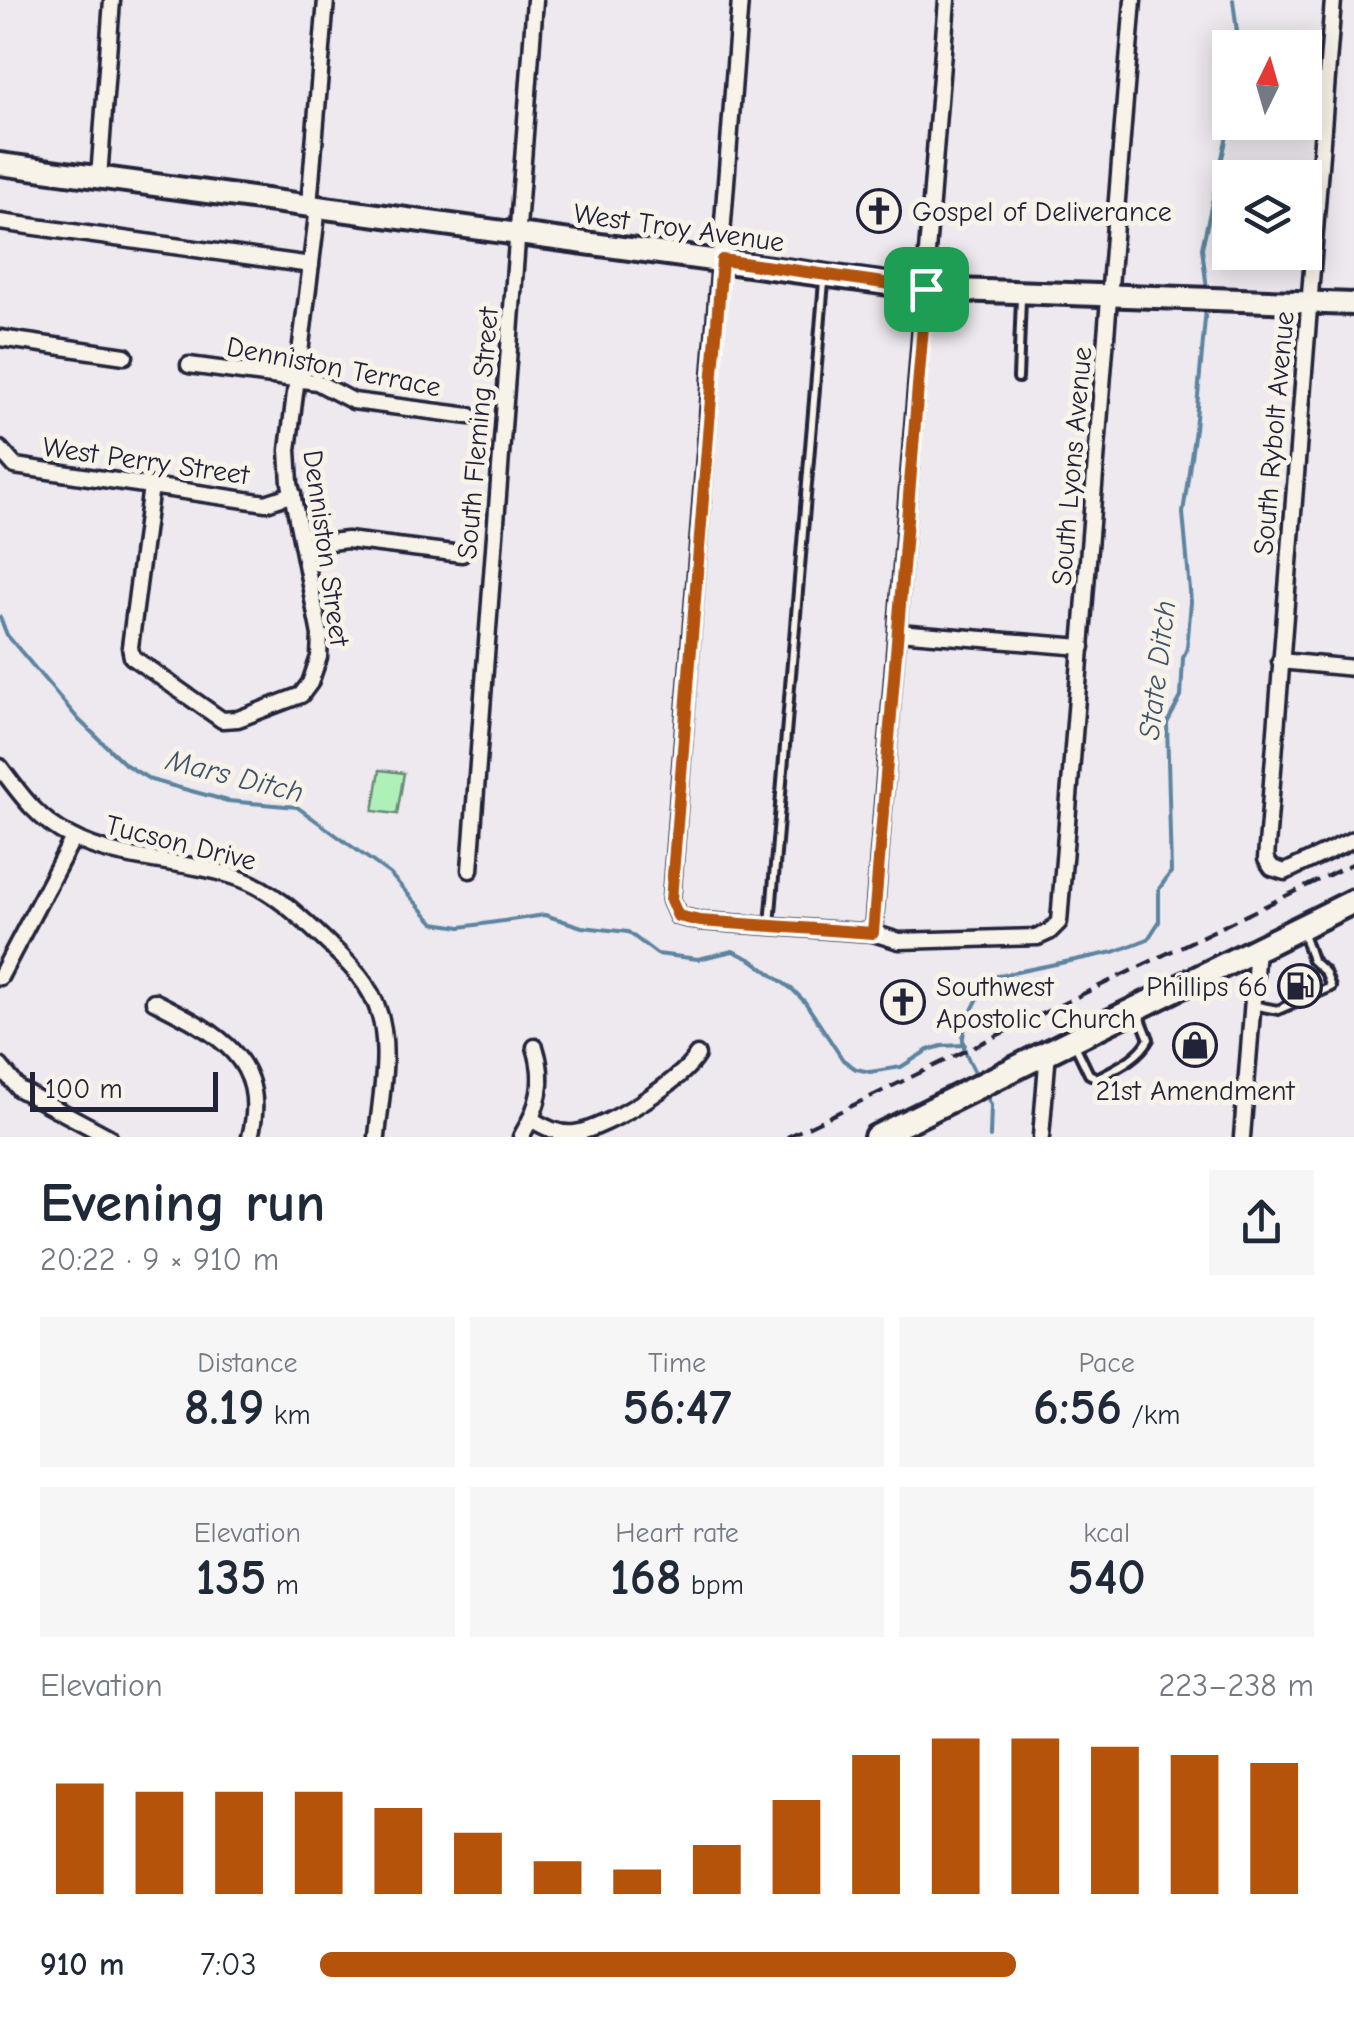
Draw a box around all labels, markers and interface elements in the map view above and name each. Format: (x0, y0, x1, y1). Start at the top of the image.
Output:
north arrow (1212, 30, 1322, 140)
map controls (1212, 30, 1322, 270)
button: layers (1212, 160, 1322, 270)
church icon: Gospel of Deliverance (856, 188, 902, 234)
place label: Gospel of Deliverance (912, 196, 1172, 228)
street label: West Troy Avenue (571, 197, 786, 259)
pin (884, 247, 969, 332)
icon: arrive (899, 262, 954, 317)
street label: South Fleming Street (451, 305, 505, 560)
street label: South Rybolt Avenue (1247, 310, 1301, 556)
street label: Denniston Terrace (224, 331, 444, 403)
street label: South Lyons Avenue (1046, 345, 1098, 587)
street label: West Perry Street (41, 431, 252, 491)
street label: Denniston Street (296, 448, 356, 649)
water label: State Ditch (1132, 598, 1183, 742)
water label: Mars Ditch (162, 742, 307, 810)
street label: Tucson Drive (102, 809, 259, 877)
fuel station icon: Phillips 66 (1277, 963, 1323, 1009)
place label: Southwest Apostolic Church (936, 971, 1136, 1035)
place label: Phillips 66 (1146, 971, 1268, 1003)
church icon: Southwest Apostolic Church (880, 979, 926, 1025)
shop icon: 21st Amendment (1172, 1022, 1218, 1068)
scale bar (30, 1067, 218, 1112)
text: 100 m (45, 1073, 123, 1105)
place label: 21st Amendment (1095, 1075, 1296, 1107)
button: share (1209, 1170, 1314, 1275)
text: Evening run (40, 1171, 325, 1235)
text: 20:22 · 9 × 910 m (40, 1241, 279, 1278)
text: Distance (197, 1347, 297, 1379)
text: Time (648, 1347, 706, 1379)
text: Pace (1078, 1347, 1135, 1379)
text: 8.19 (184, 1379, 265, 1437)
text: 56:47 (622, 1379, 731, 1437)
text: 6:56 (1033, 1379, 1122, 1437)
text: km (265, 1399, 311, 1431)
text: /km (1122, 1399, 1180, 1431)
text: Elevation (194, 1517, 301, 1549)
text: Heart rate (615, 1517, 739, 1549)
text: kcal (1083, 1517, 1130, 1549)
text: 135 (196, 1549, 267, 1607)
text: 168 (610, 1549, 682, 1607)
text: 540 (1067, 1549, 1146, 1607)
text: m (267, 1569, 299, 1601)
text: bpm (682, 1569, 744, 1601)
text: Elevation (40, 1667, 163, 1704)
text: 223–238 m (1159, 1667, 1314, 1704)
text: 910 m (40, 1946, 124, 1983)
text: 7:03 (200, 1946, 257, 1983)

